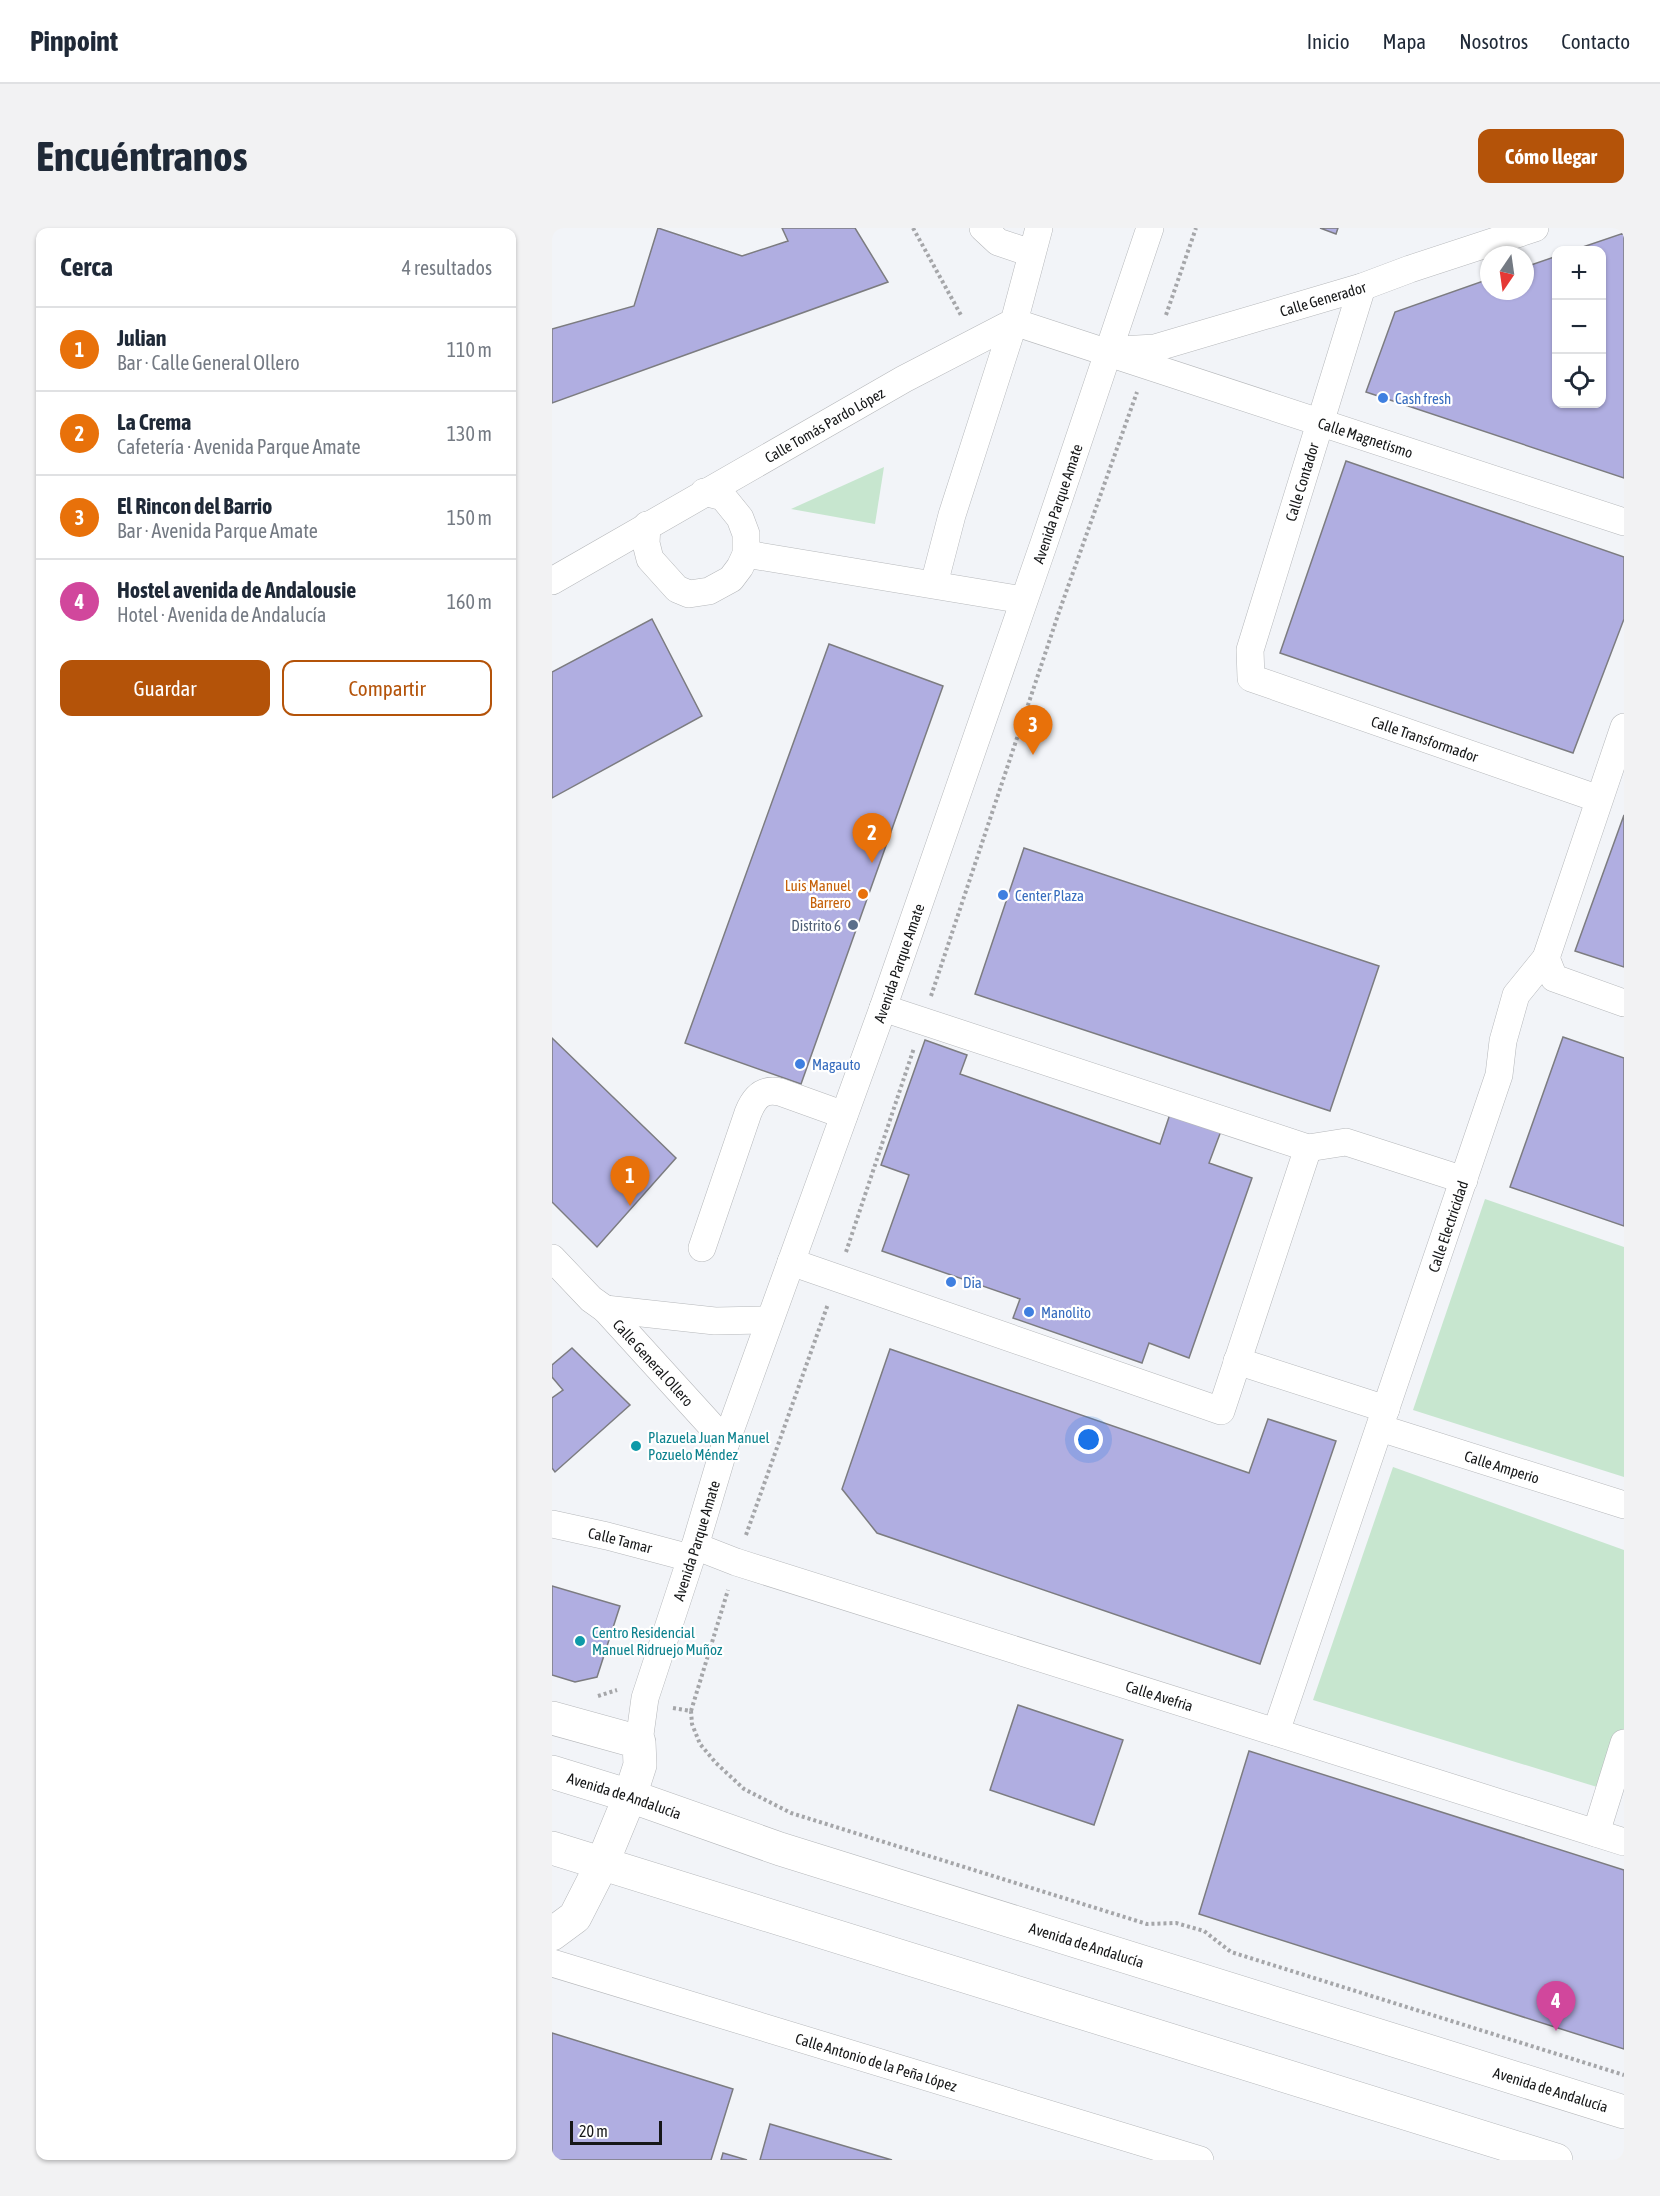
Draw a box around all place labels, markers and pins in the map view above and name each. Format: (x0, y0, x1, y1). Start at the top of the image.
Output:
place label: Cash fresh (1395, 390, 1451, 407)
marker: Cash fresh (1376, 391, 1390, 405)
pin: 3 (1014, 706, 1052, 755)
pin: 2 (852, 814, 892, 863)
place label: Luis Manuel Barrero (785, 877, 851, 911)
marker: Luis Manuel Barrero (856, 887, 870, 901)
place label: Center Plaza (1015, 887, 1084, 904)
marker: Center Plaza (996, 888, 1010, 902)
place label: Distrito 6 (791, 917, 841, 934)
marker: Distrito 6 (846, 918, 860, 932)
place label: Magauto (812, 1056, 861, 1073)
marker: Magauto (793, 1057, 807, 1071)
pin: 1 (610, 1156, 650, 1206)
place label: Dia (963, 1274, 982, 1291)
marker: Dia (944, 1275, 958, 1289)
place label: Manolito (1041, 1304, 1091, 1321)
marker: Manolito (1022, 1305, 1036, 1319)
place label: Plazuela Juan Manuel Pozuelo Méndez (648, 1429, 769, 1463)
marker: Plazuela Juan Manuel Pozuelo Méndez (629, 1439, 643, 1453)
place label: Centro Residencial Manuel Ridruejo Muñoz (592, 1624, 723, 1658)
marker: Centro Residencial Manuel Ridruejo Muñoz (573, 1634, 587, 1648)
pin: 4 (1536, 1982, 1576, 2031)

